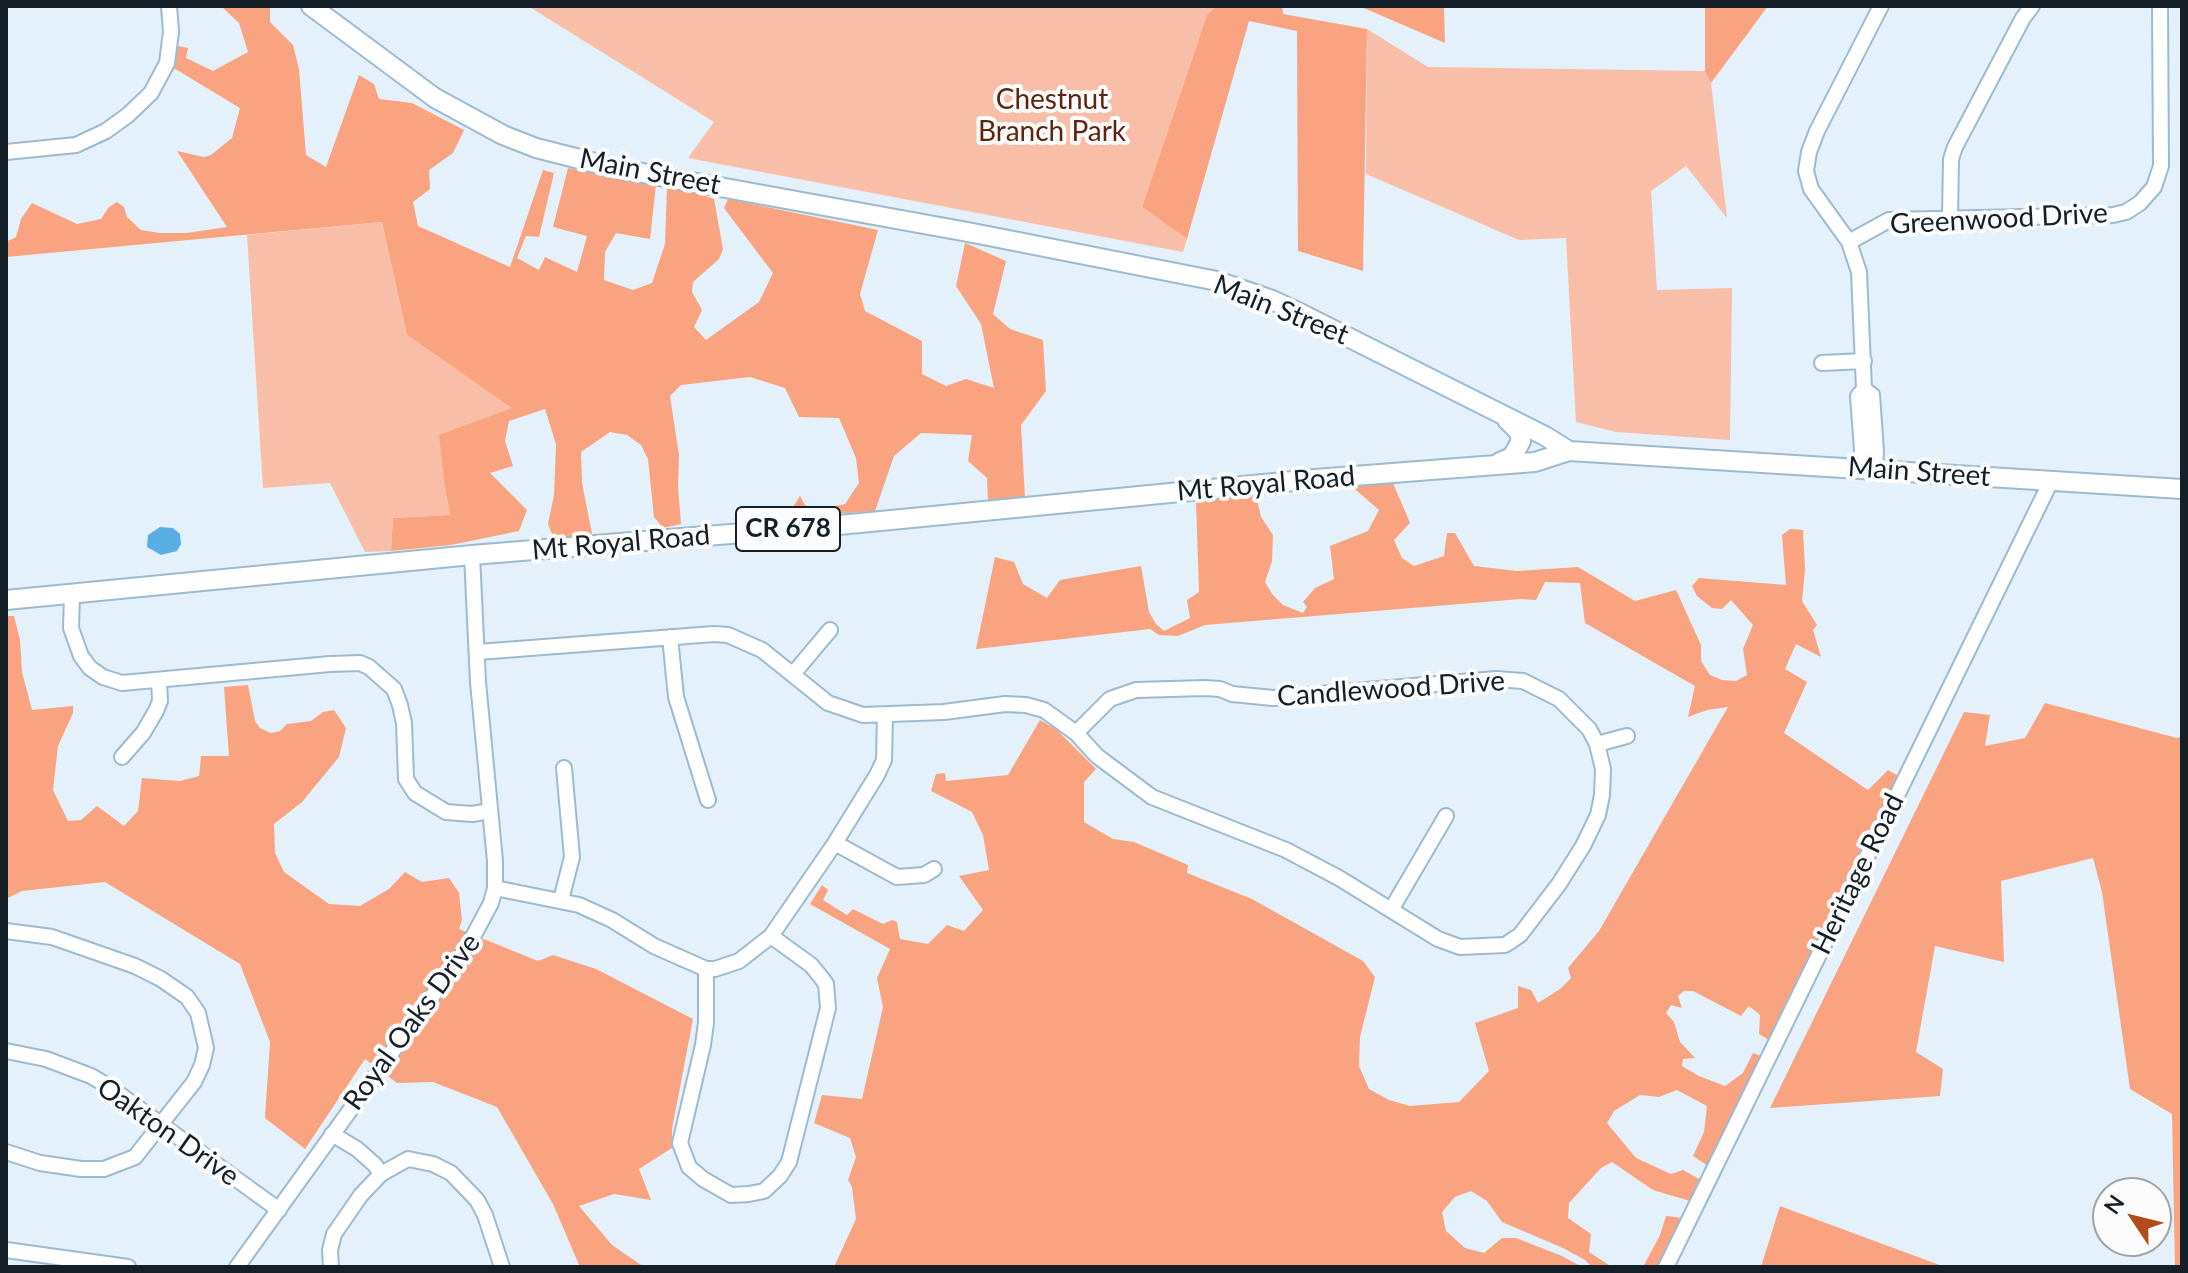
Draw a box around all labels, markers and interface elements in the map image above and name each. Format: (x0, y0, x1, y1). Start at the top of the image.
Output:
park label: Chestnut Branch Park (978, 83, 1126, 149)
street label: Main Street (577, 142, 723, 202)
street label: Greenwood Drive (1889, 197, 2109, 241)
street label: Main Street (1209, 268, 1353, 352)
street label: Main Street (1847, 450, 1991, 494)
street label: Mt Royal Road (1175, 459, 1357, 509)
road number: CR 678 (736, 507, 840, 551)
street label: Mt Royal Road (530, 518, 712, 568)
street label: Candlewood Drive (1276, 664, 1506, 714)
street label: Heritage Road (1805, 788, 1911, 960)
street label: Royal Oaks Drive (337, 927, 487, 1117)
street label: Oakton Drive (91, 1071, 245, 1193)
north arrow (2092, 1177, 2172, 1257)
text: N (2098, 1189, 2129, 1219)

